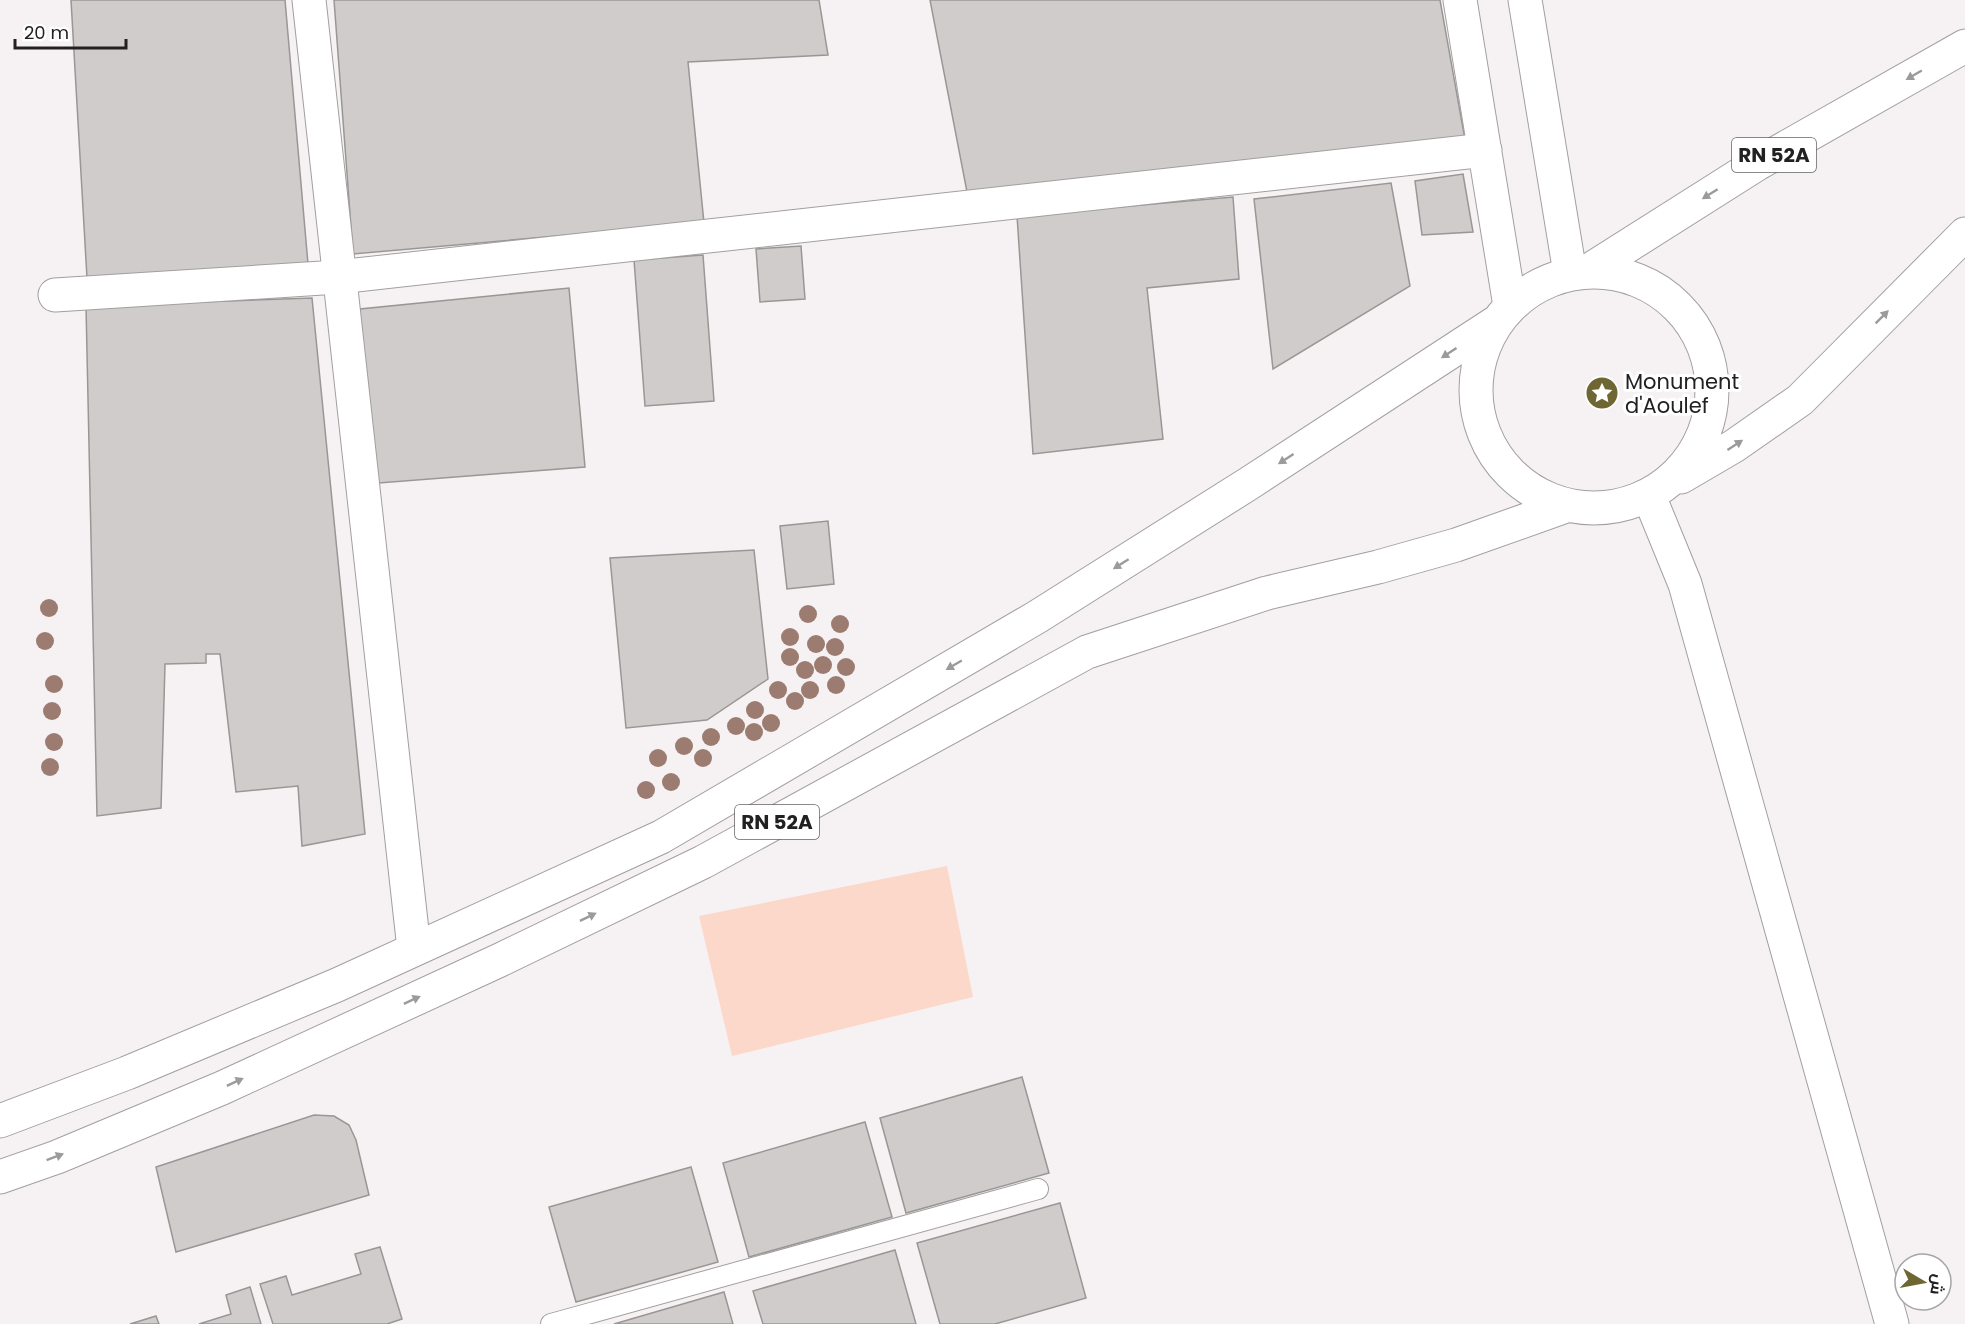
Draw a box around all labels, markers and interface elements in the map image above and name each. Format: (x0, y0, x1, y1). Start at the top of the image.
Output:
scale bar (15, 12, 126, 50)
text: 20 m (24, 20, 69, 45)
one-way arrow (1906, 69, 1922, 80)
road number: RN 52A (1732, 138, 1816, 172)
one-way arrow (1702, 189, 1718, 200)
one-way arrow (1874, 311, 1888, 325)
one-way arrow (1441, 347, 1457, 358)
place label: Monument d'Aoulef (1625, 367, 1739, 420)
place icon: Monument d'Aoulef (1584, 375, 1620, 411)
one-way arrow (1727, 440, 1743, 451)
one-way arrow (1277, 454, 1294, 465)
one-way arrow (1113, 559, 1129, 570)
one-way arrow (946, 660, 963, 670)
road number: RN 52A (735, 805, 819, 839)
one-way arrow (580, 912, 597, 922)
one-way arrow (404, 996, 421, 1005)
one-way arrow (226, 1077, 244, 1086)
one-way arrow (46, 1152, 64, 1162)
north arrow (1893, 1252, 1953, 1312)
text: ش (1924, 1272, 1950, 1297)

